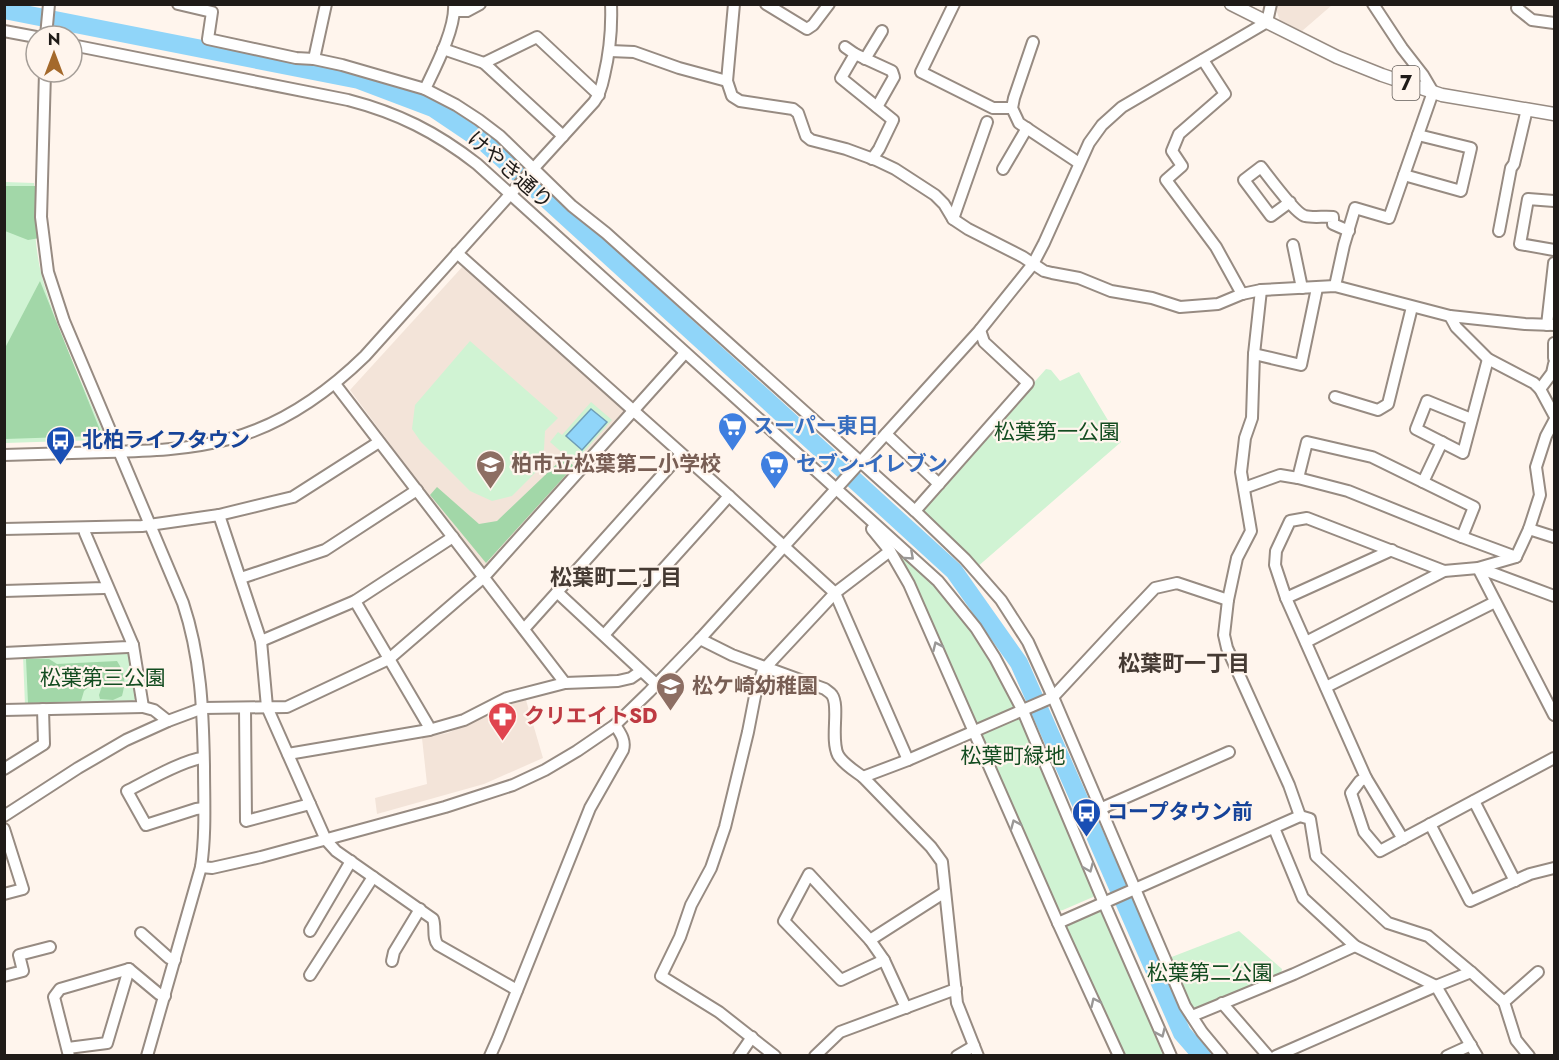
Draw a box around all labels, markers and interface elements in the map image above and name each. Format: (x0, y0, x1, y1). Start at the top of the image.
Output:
north arrow (24, 24, 84, 84)
text: N (48, 28, 60, 51)
road number: 7 (1392, 66, 1420, 100)
street label: けやき通り (461, 124, 559, 216)
supermarket icon: スーパー東日 (716, 410, 748, 452)
place label: スーパー東日 (753, 411, 879, 441)
park label: 松葉第一公園 (994, 417, 1120, 447)
bus stop icon: 北柏ライフタウン (45, 424, 77, 466)
place label: 北柏ライフタウン (82, 425, 250, 455)
school or university icon: 柏市立松葉第二小学校 (474, 448, 506, 490)
supermarket icon: セブン-イレブン (759, 448, 791, 490)
place label: 柏市立松葉第二小学校 (511, 449, 721, 479)
place label: セブン-イレブン (796, 449, 948, 479)
one-way arrow (904, 549, 914, 560)
district label: 松葉町二丁目 (550, 561, 682, 593)
one-way arrow (932, 641, 944, 652)
district label: 松葉町一丁目 (1118, 647, 1250, 679)
park label: 松葉第三公園 (40, 663, 166, 693)
school or university icon: 松ケ崎幼稚園 (655, 670, 687, 712)
place label: 松ケ崎幼稚園 (692, 671, 818, 701)
pharmacy icon: クリエイトSD (487, 700, 519, 742)
place label: クリエイトSD (524, 701, 658, 731)
park label: 松葉町緑地 (961, 741, 1066, 771)
bus stop icon: コープタウン前 (1070, 796, 1102, 838)
place label: コープタウン前 (1107, 797, 1253, 827)
one-way arrow (1010, 820, 1022, 831)
one-way arrow (1082, 861, 1094, 872)
park label: 松葉第二公園 (1147, 958, 1273, 988)
one-way arrow (1090, 998, 1102, 1009)
one-way arrow (1154, 1027, 1166, 1038)

